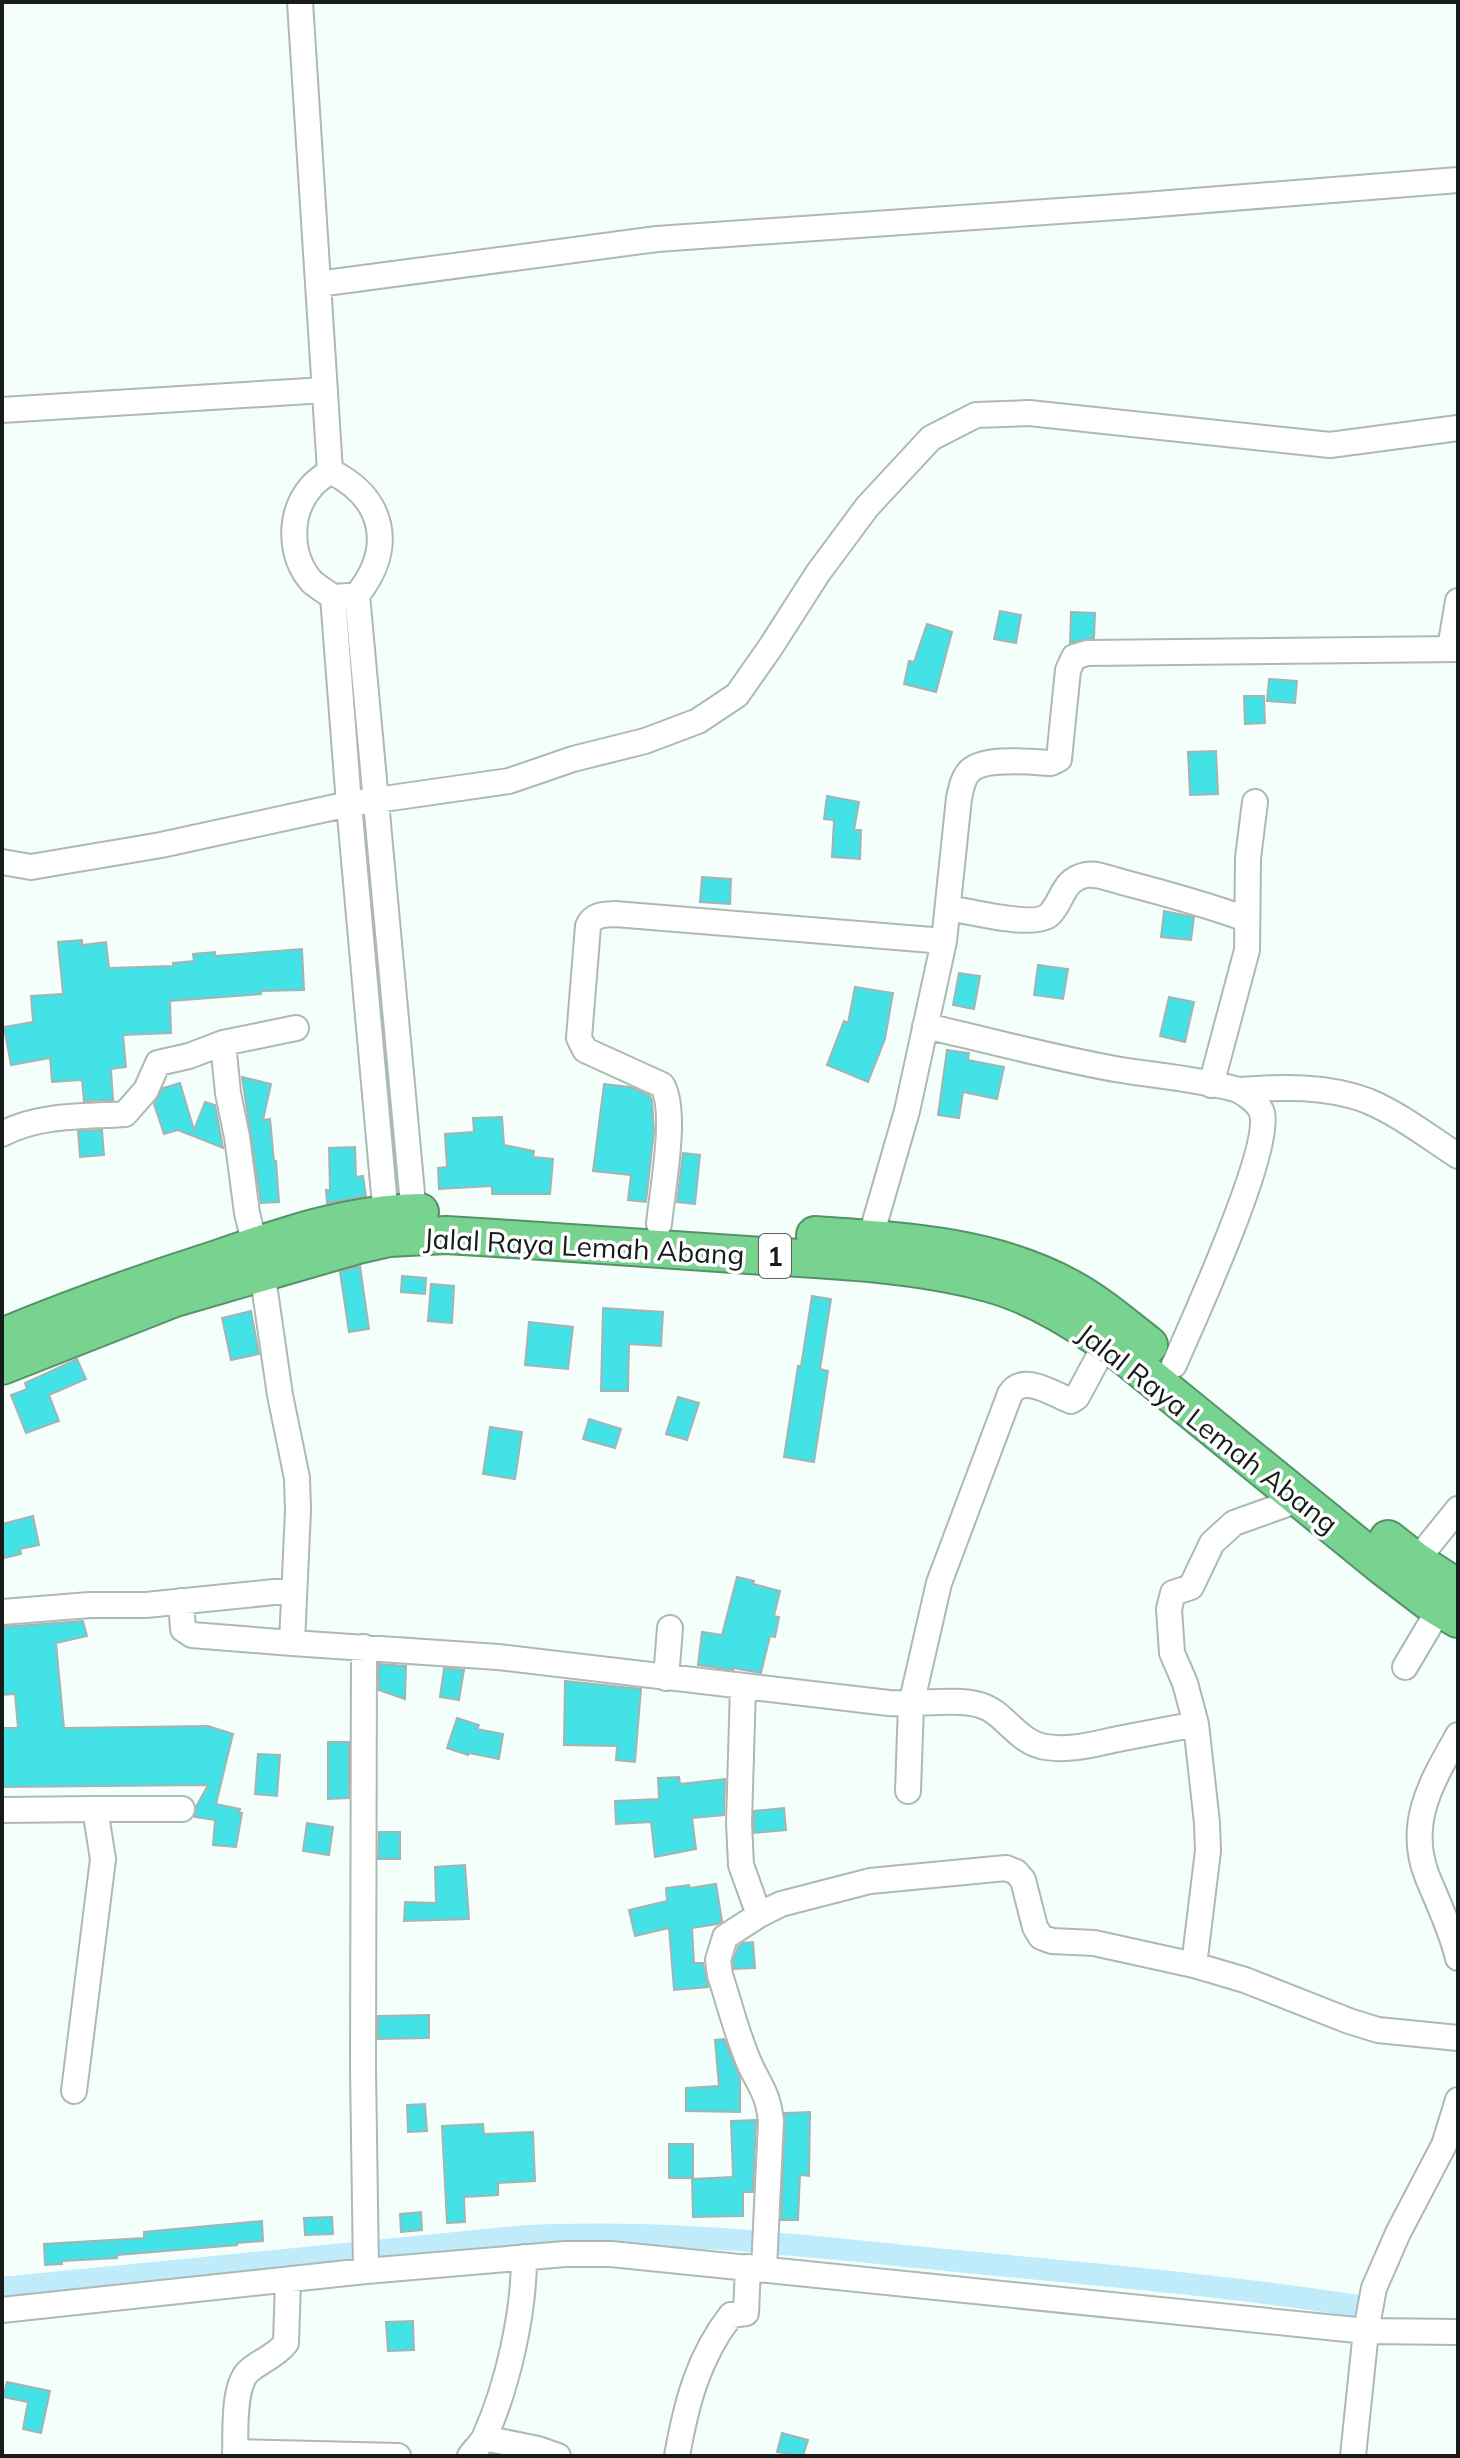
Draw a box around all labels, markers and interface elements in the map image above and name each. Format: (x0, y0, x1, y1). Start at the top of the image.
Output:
street label: Jalal Raya Lemah Abang (423, 1220, 745, 1272)
road number: 1 (759, 1234, 791, 1278)
street label: Jalal Raya Lemah Abang (1071, 1315, 1345, 1541)

